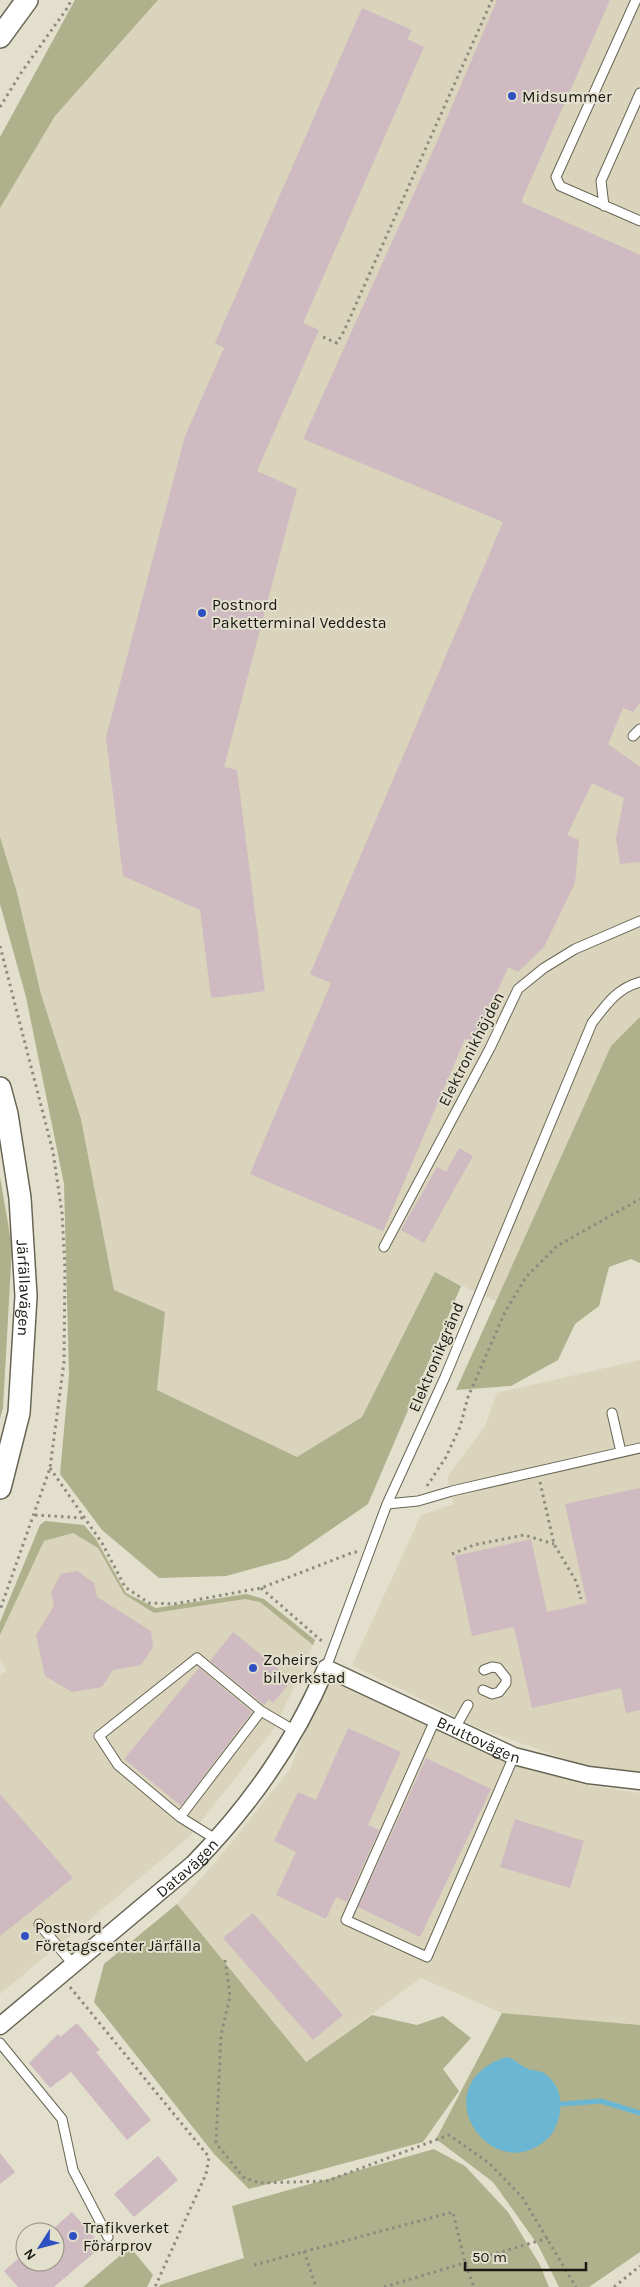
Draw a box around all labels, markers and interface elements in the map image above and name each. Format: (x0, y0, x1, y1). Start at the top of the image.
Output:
place label: Midsummer (522, 87, 612, 106)
marker: Midsummer (506, 90, 518, 102)
place label: Postnord Paketterminal Veddesta (212, 595, 387, 632)
marker: Postnord Paketterminal Veddesta (196, 607, 208, 619)
street label: Elektronikhöjden (434, 989, 508, 1109)
street label: Järfällavägen (13, 1239, 36, 1337)
street label: Elektronikgränd (404, 1299, 468, 1415)
place label: Zoheirs bilverkstad (263, 1650, 346, 1687)
marker: Zoheirs bilverkstad (247, 1662, 259, 1674)
street label: Bruttovägen (434, 1712, 522, 1767)
street label: Datavägen (152, 1834, 222, 1901)
place label: PostNord Företagscenter Järfälla (35, 1918, 201, 1955)
marker: PostNord Företagscenter Järfälla (19, 1930, 31, 1942)
place label: Trafikverket Förarprov (83, 2218, 169, 2255)
north arrow (15, 2222, 65, 2272)
marker: Trafikverket Förarprov (67, 2230, 79, 2242)
scale bar (465, 2240, 586, 2272)
text: N (20, 2245, 40, 2263)
text: 50 m (472, 2248, 507, 2266)

